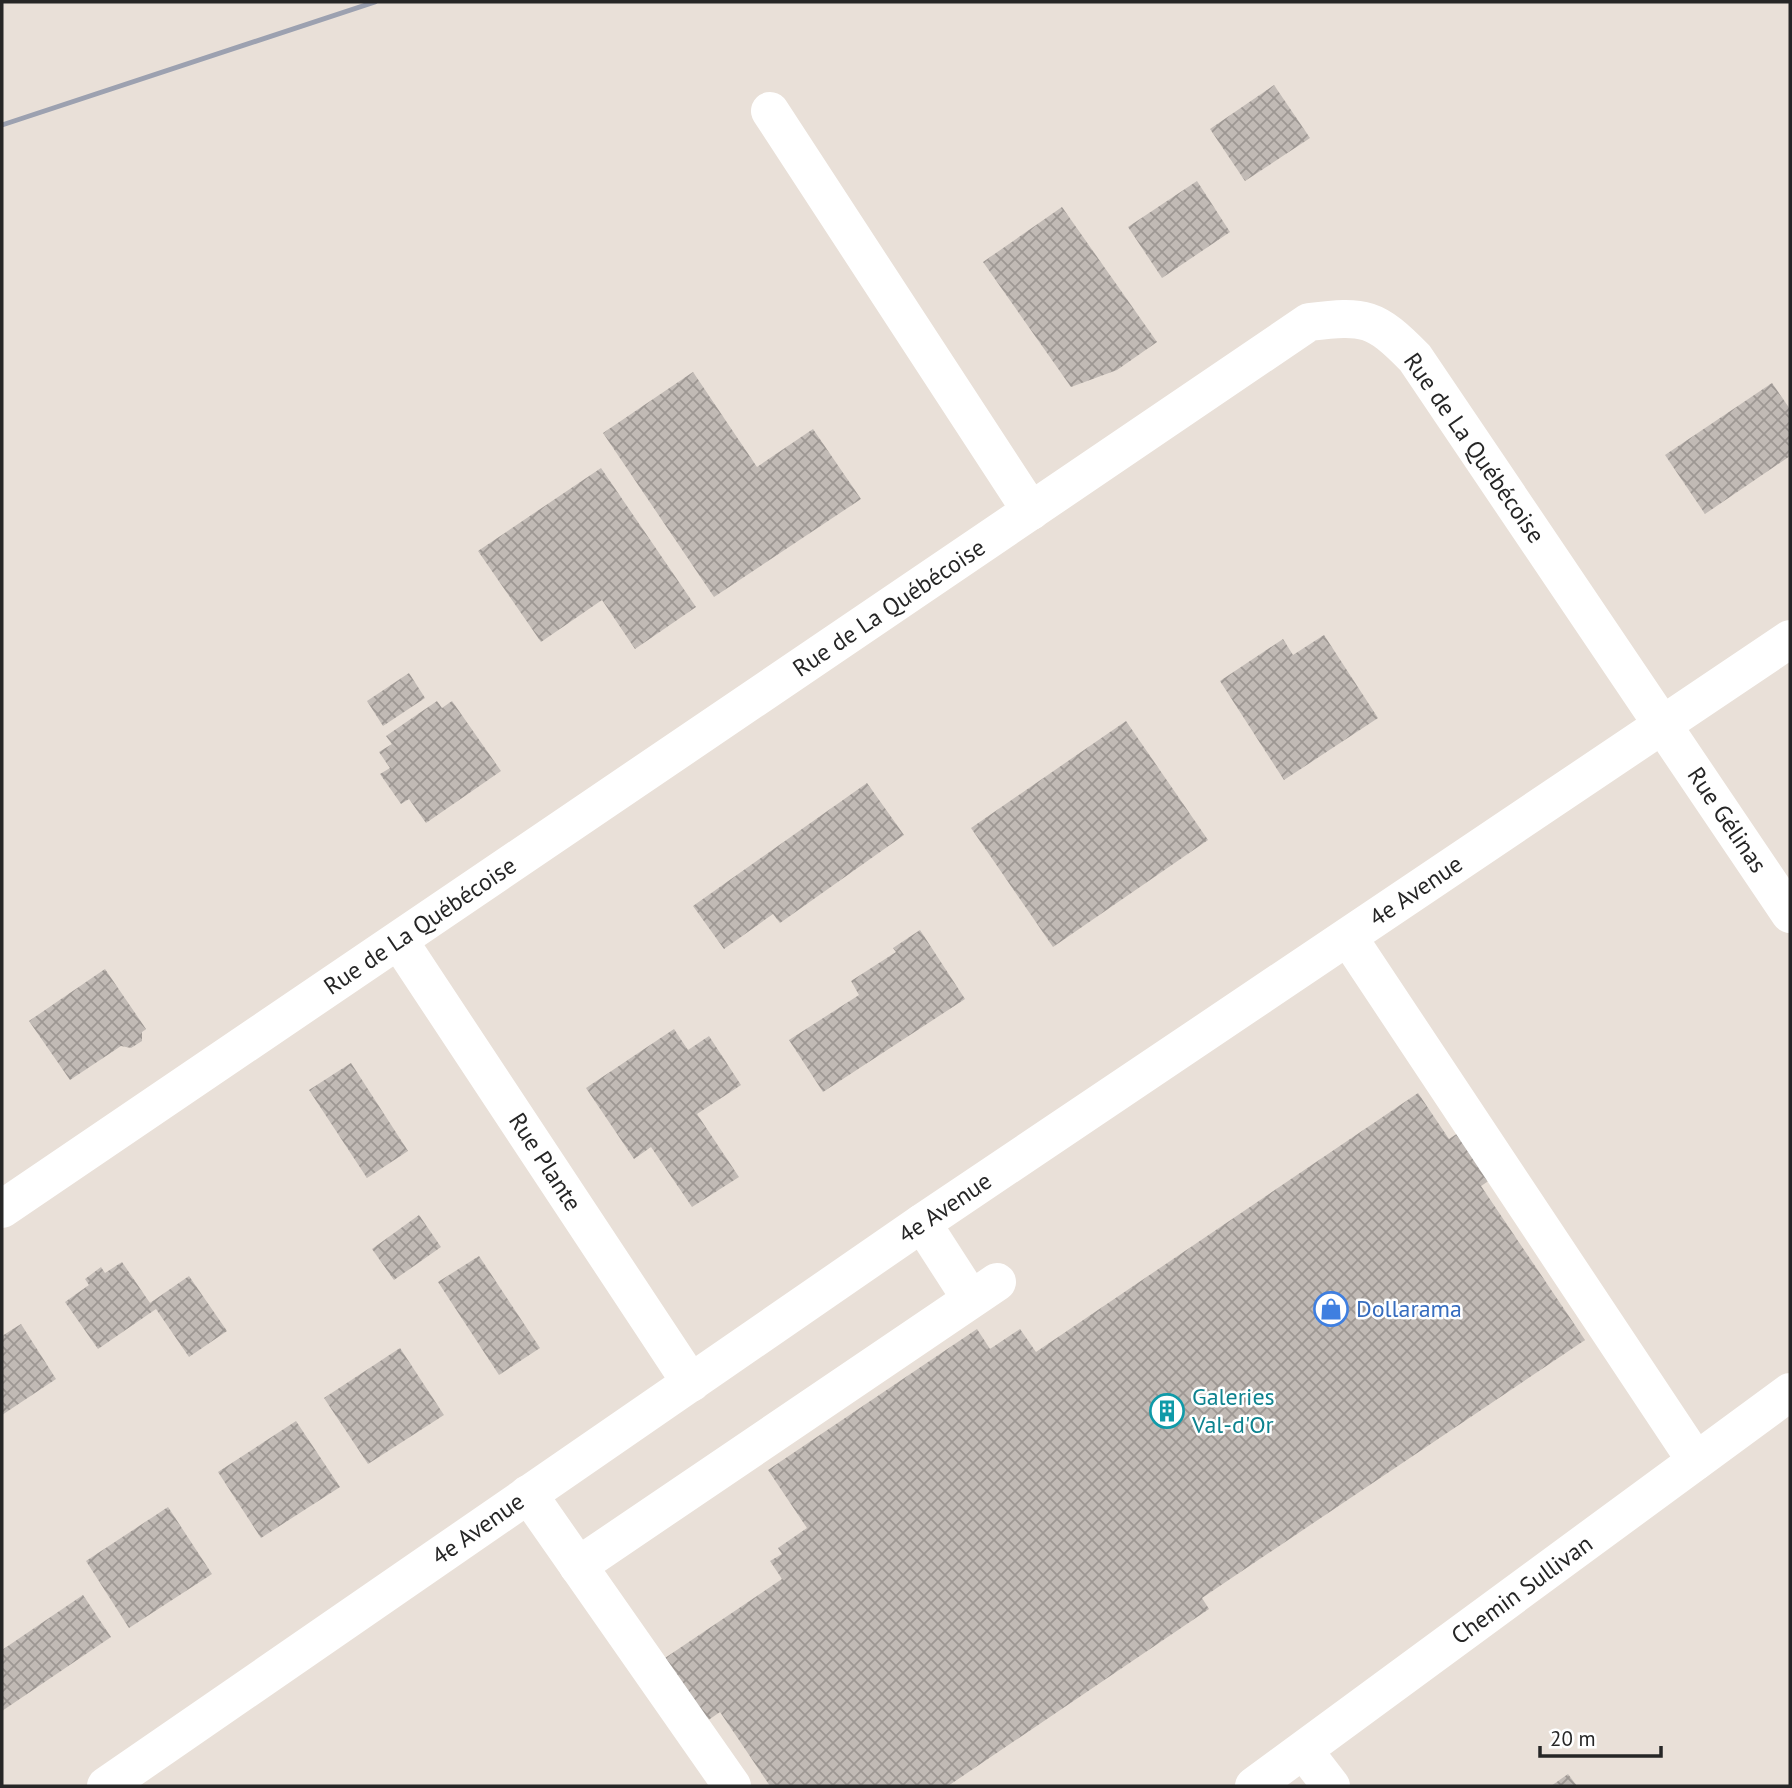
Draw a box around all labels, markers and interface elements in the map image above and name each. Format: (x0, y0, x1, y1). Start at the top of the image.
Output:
street label: Rue de La Québécoise (1397, 346, 1552, 549)
street label: Rue de La Québécoise (787, 532, 991, 684)
street label: Rue Gélinas (1681, 761, 1774, 879)
street label: 4e Avenue (1363, 848, 1468, 933)
street label: Rue de La Québécoise (318, 850, 522, 1002)
street label: Rue Plante (502, 1107, 589, 1217)
street label: 4e Avenue (892, 1165, 997, 1250)
shop icon: Dollarama (1312, 1290, 1350, 1328)
place label: Dollarama (1356, 1293, 1462, 1324)
place label: Galeries Val-d'Or (1191, 1381, 1275, 1440)
building icon: Galeries Val-d'Or (1148, 1392, 1186, 1430)
street label: 4e Avenue (425, 1486, 530, 1572)
street label: Chemin Sullivan (1445, 1528, 1598, 1651)
scale bar (1540, 1714, 1661, 1758)
text: 20 m (1550, 1725, 1596, 1752)

